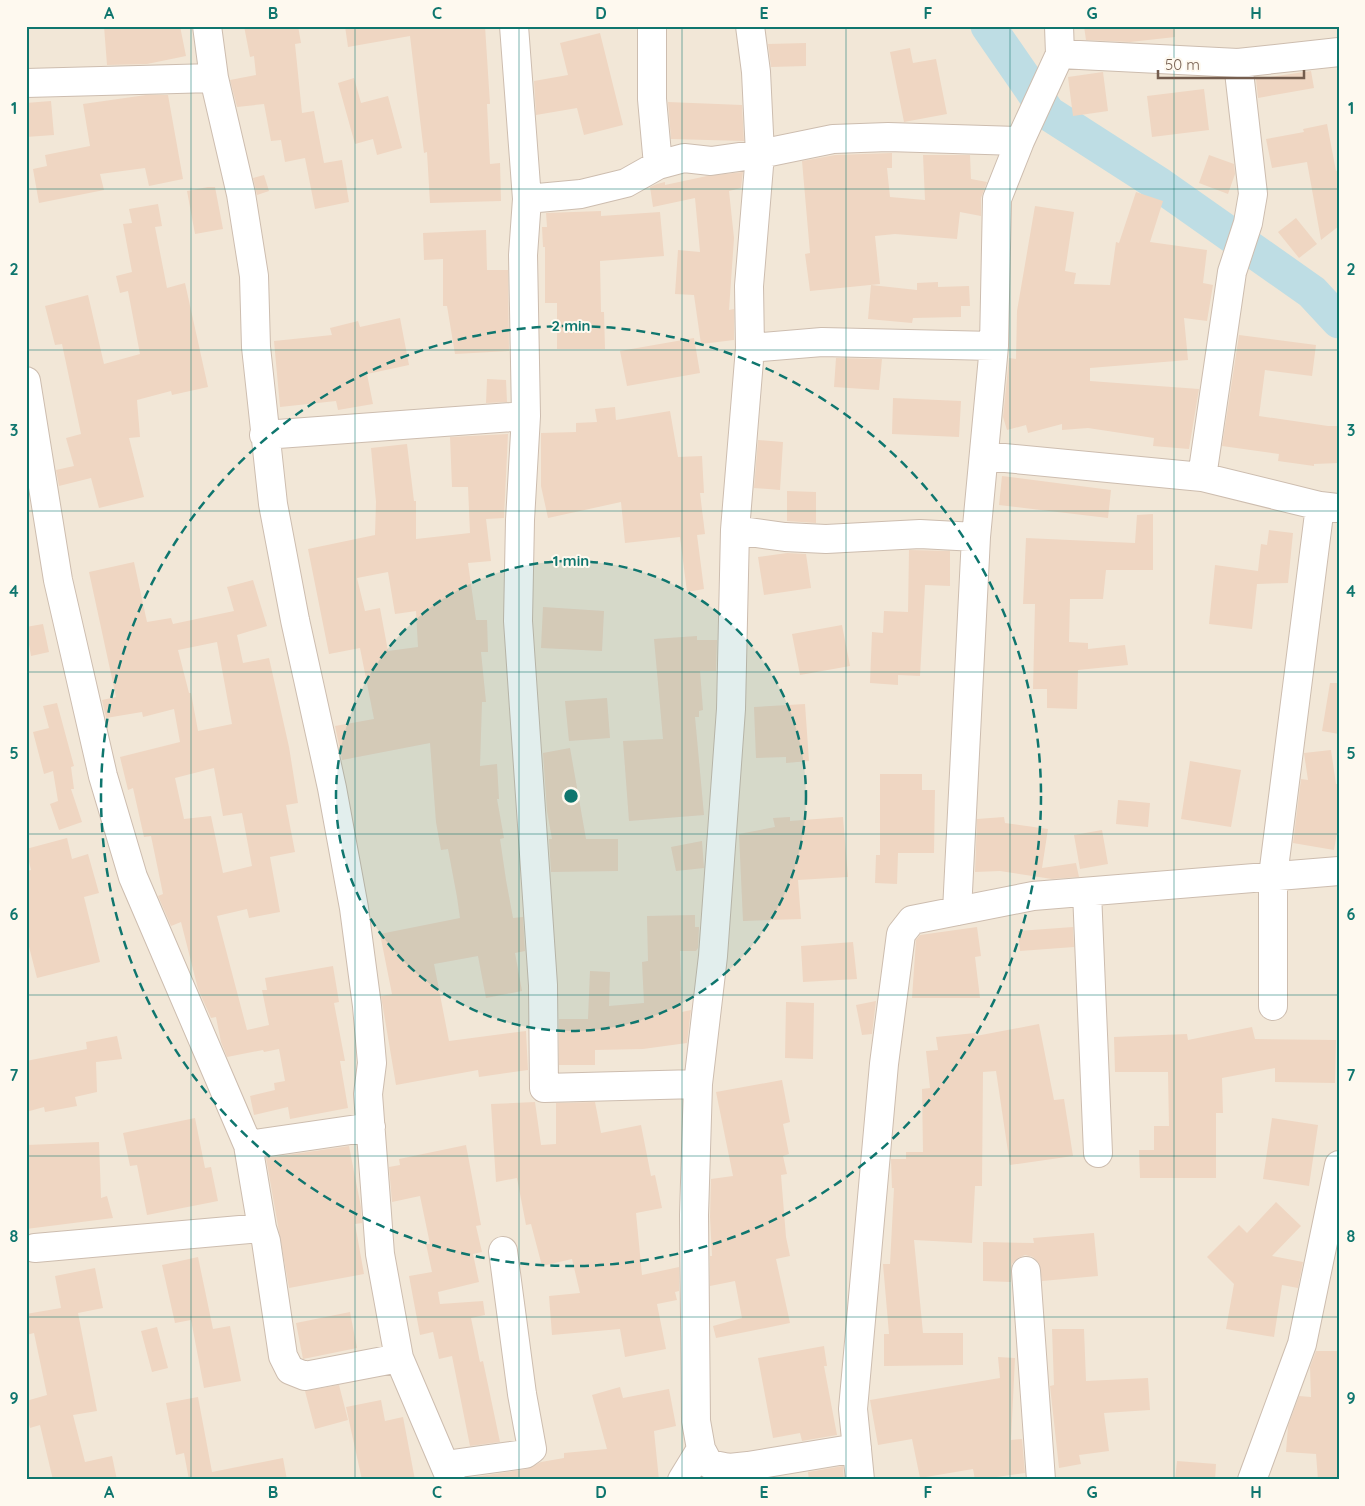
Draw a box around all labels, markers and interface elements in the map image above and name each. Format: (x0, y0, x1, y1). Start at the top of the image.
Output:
text: A (104, 3, 115, 23)
text: B (268, 3, 278, 23)
text: C (432, 3, 442, 23)
text: D (595, 3, 607, 23)
text: E (759, 3, 769, 23)
text: F (924, 3, 933, 23)
text: G (1086, 3, 1098, 23)
text: H (1250, 3, 1262, 23)
scale bar (1158, 48, 1304, 80)
text: 50 m (1165, 55, 1200, 74)
text: 1 (11, 98, 17, 118)
text: 1 (1348, 98, 1354, 118)
text: 2 (9, 259, 19, 279)
text: 2 (1346, 259, 1356, 279)
text: 2 min (551, 316, 591, 335)
text: 3 (10, 420, 18, 440)
text: 3 (1347, 420, 1355, 440)
text: 1 min (553, 551, 589, 570)
text: 4 (9, 581, 19, 601)
text: 4 (1346, 581, 1356, 601)
text: 5 (9, 743, 19, 763)
text: 5 (1346, 743, 1356, 763)
centre of rings (562, 787, 580, 805)
text: 6 (10, 904, 19, 924)
text: 6 (1347, 904, 1356, 924)
text: 7 (10, 1065, 19, 1085)
text: 7 (1347, 1065, 1356, 1085)
text: 8 (10, 1226, 19, 1246)
text: 8 (1347, 1226, 1356, 1246)
text: 9 (9, 1388, 19, 1408)
text: 9 (1346, 1388, 1356, 1408)
text: A (104, 1482, 115, 1502)
text: B (268, 1482, 278, 1502)
text: C (432, 1482, 442, 1502)
text: D (595, 1482, 607, 1502)
text: E (759, 1482, 769, 1502)
text: F (924, 1482, 933, 1502)
text: G (1086, 1482, 1098, 1502)
text: H (1250, 1482, 1262, 1502)

